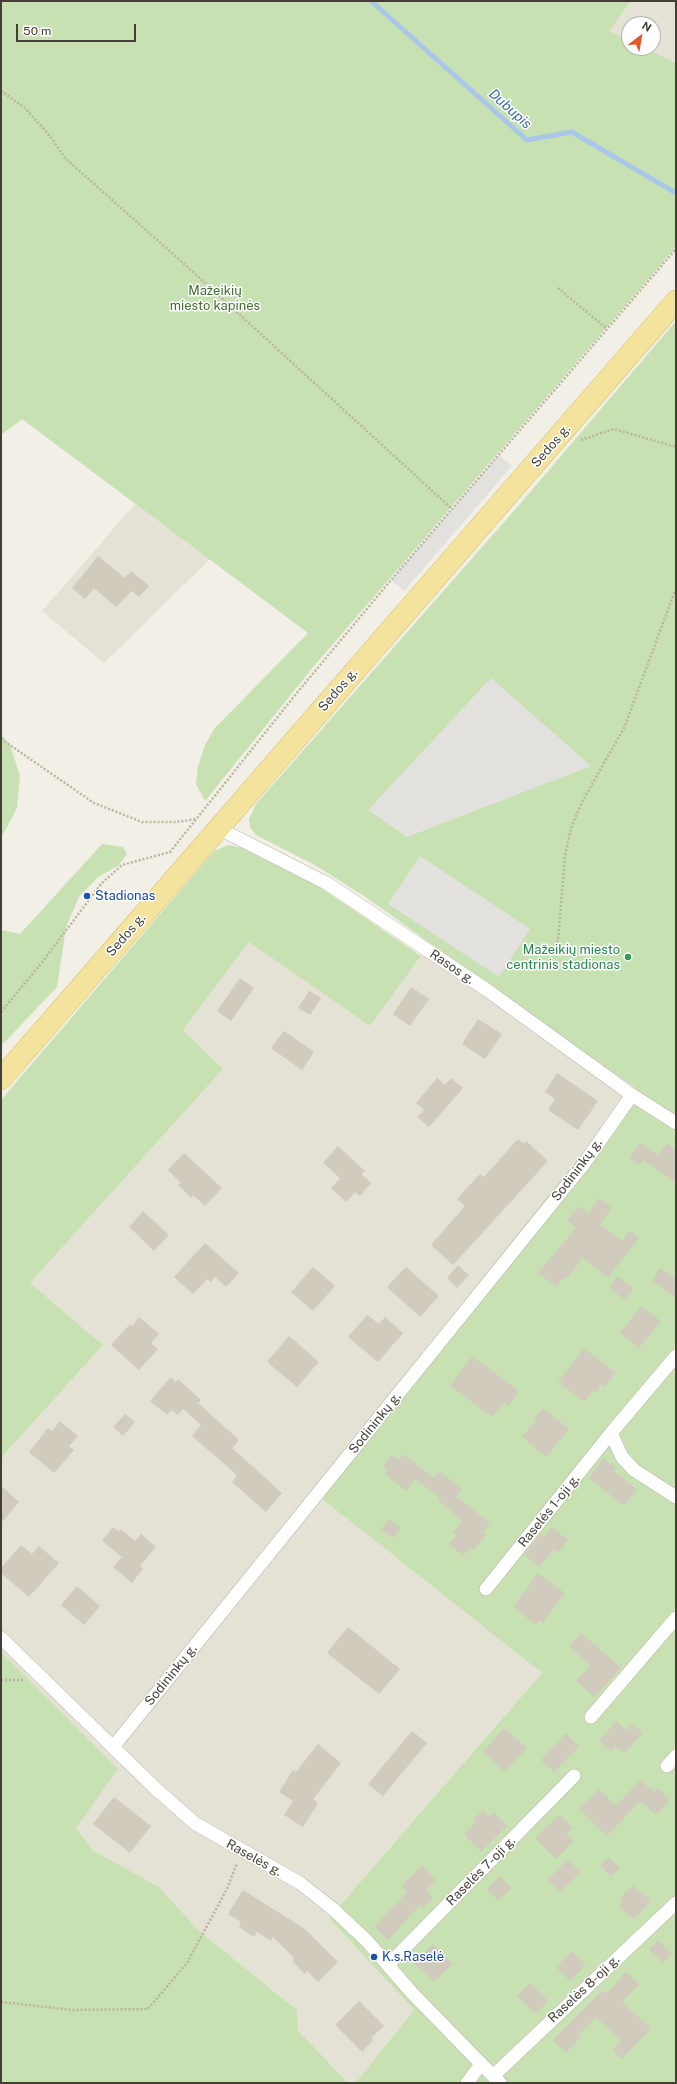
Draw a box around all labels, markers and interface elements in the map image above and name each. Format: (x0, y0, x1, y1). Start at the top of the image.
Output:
scale bar (18, 16, 138, 42)
north arrow (621, 16, 661, 56)
text: N (640, 19, 653, 34)
text: 50 m (23, 24, 51, 38)
water label: Dubupis (485, 85, 535, 133)
park label: Mažeikių miesto kapinės (170, 283, 260, 314)
street label: Sedos g. (528, 421, 574, 471)
street label: Sedos g. (315, 665, 361, 715)
place label: Stadionas (95, 888, 155, 904)
marker: Stadionas (82, 891, 92, 901)
street label: Sedos g. (103, 910, 149, 960)
place label: Mažeikių miesto centrinis stadionas (506, 942, 620, 973)
street label: Rasos g. (427, 946, 477, 988)
marker: Mažeikių miesto centrinis stadionas (623, 952, 633, 962)
street label: Sodininkų g. (548, 1136, 606, 1204)
street label: Sodininkų g. (346, 1389, 404, 1457)
street label: Raselės 1-oji g. (515, 1472, 583, 1550)
street label: Sodininkų g. (142, 1641, 200, 1709)
street label: Raselės 7-oji g. (443, 1833, 519, 1909)
street label: Raselės g. (223, 1836, 285, 1880)
place label: K.s.Raselė (382, 1949, 444, 1965)
marker: K.s.Raselė (369, 1952, 379, 1962)
street label: Raselės 8-oji g. (545, 1952, 623, 2026)

